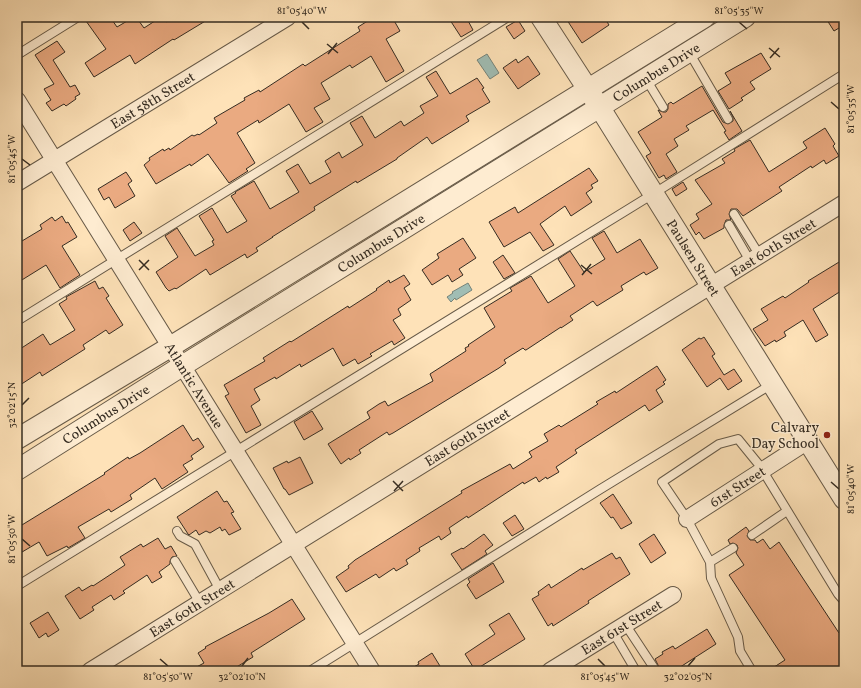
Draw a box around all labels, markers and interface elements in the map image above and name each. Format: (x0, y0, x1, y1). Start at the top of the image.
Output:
text: 81°05'40"W (277, 4, 327, 18)
text: 81°05'35"W (714, 4, 764, 18)
street label: Columbus Drive (610, 39, 705, 108)
street label: East 58th Street (108, 68, 199, 134)
text: 81°05'35"W (844, 84, 858, 134)
text: 81°05'45"W (5, 135, 19, 183)
street label: Columbus Drive (334, 210, 429, 278)
street label: East 60th Street (727, 214, 820, 282)
street label: Paulsen Street (661, 216, 724, 301)
street label: Atlantic Avenue (159, 339, 227, 433)
text: 32°02'15"N (5, 381, 19, 428)
street label: Columbus Drive (59, 381, 154, 450)
street label: East 60th Street (422, 404, 515, 472)
place label: Calvary Day School (751, 419, 819, 454)
marker: Calvary Day School (822, 430, 832, 440)
street label: 61st Street (707, 463, 770, 513)
text: 81°05'40"W (844, 464, 858, 514)
text: 81°05'50"W (5, 514, 19, 564)
street label: East 60th Street (146, 575, 239, 643)
street label: East 61st Street (578, 596, 667, 660)
text: 81°05'50"W (143, 670, 193, 684)
text: 32°02'10"N (218, 670, 266, 684)
text: 81°05'45"W (581, 670, 629, 684)
text: 32°02'05"N (664, 670, 713, 684)

